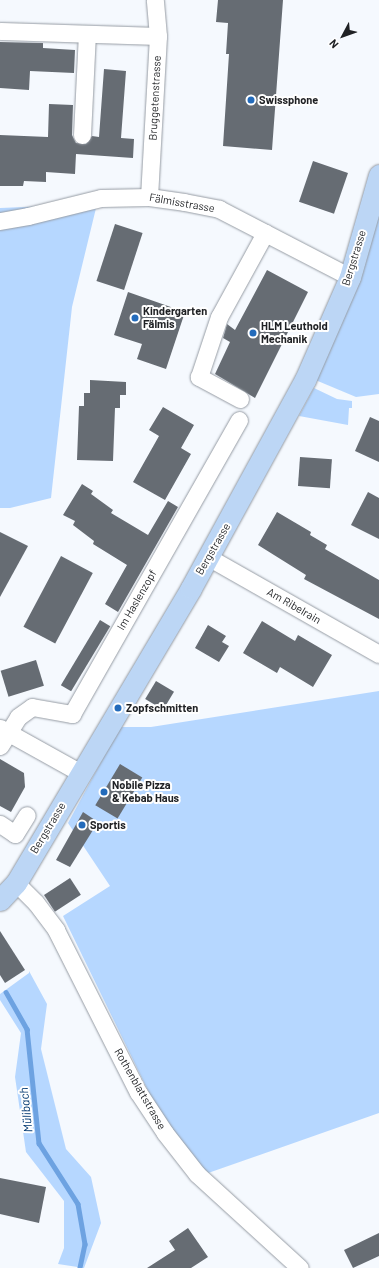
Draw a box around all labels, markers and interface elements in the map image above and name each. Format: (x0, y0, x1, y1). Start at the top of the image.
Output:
north arrow (323, 16, 363, 56)
text: N (326, 37, 341, 51)
street label: Bruggetenstrasse (146, 55, 164, 141)
place label: Swissphone (259, 93, 318, 107)
marker: Swissphone (246, 95, 256, 105)
street label: Fälmisstrasse (148, 191, 216, 215)
street label: Bergstrasse (339, 229, 369, 287)
place label: Kindergarten Fälmis (143, 305, 207, 331)
marker: Kindergarten Fälmis (130, 313, 140, 323)
place label: HLM Leuthold Mechanik (261, 320, 328, 346)
marker: HLM Leuthold Mechanik (248, 328, 258, 338)
street label: Bergstrasse (193, 521, 233, 577)
street label: Im Haslenzopf (114, 567, 160, 633)
street label: Am Ribelrain (265, 585, 323, 627)
place label: Zopfschmitten (126, 701, 198, 715)
marker: Zopfschmitten (113, 703, 123, 713)
place label: Nobile Pizza & Kebab Haus (112, 779, 179, 805)
marker: Nobile Pizza & Kebab Haus (99, 787, 109, 797)
street label: Bergstrasse (28, 800, 68, 856)
place label: Sportis (90, 818, 126, 832)
marker: Sportis (77, 820, 87, 830)
street label: Rothenblattstrasse (111, 1046, 169, 1132)
water label: Mülibach (16, 1087, 36, 1133)

